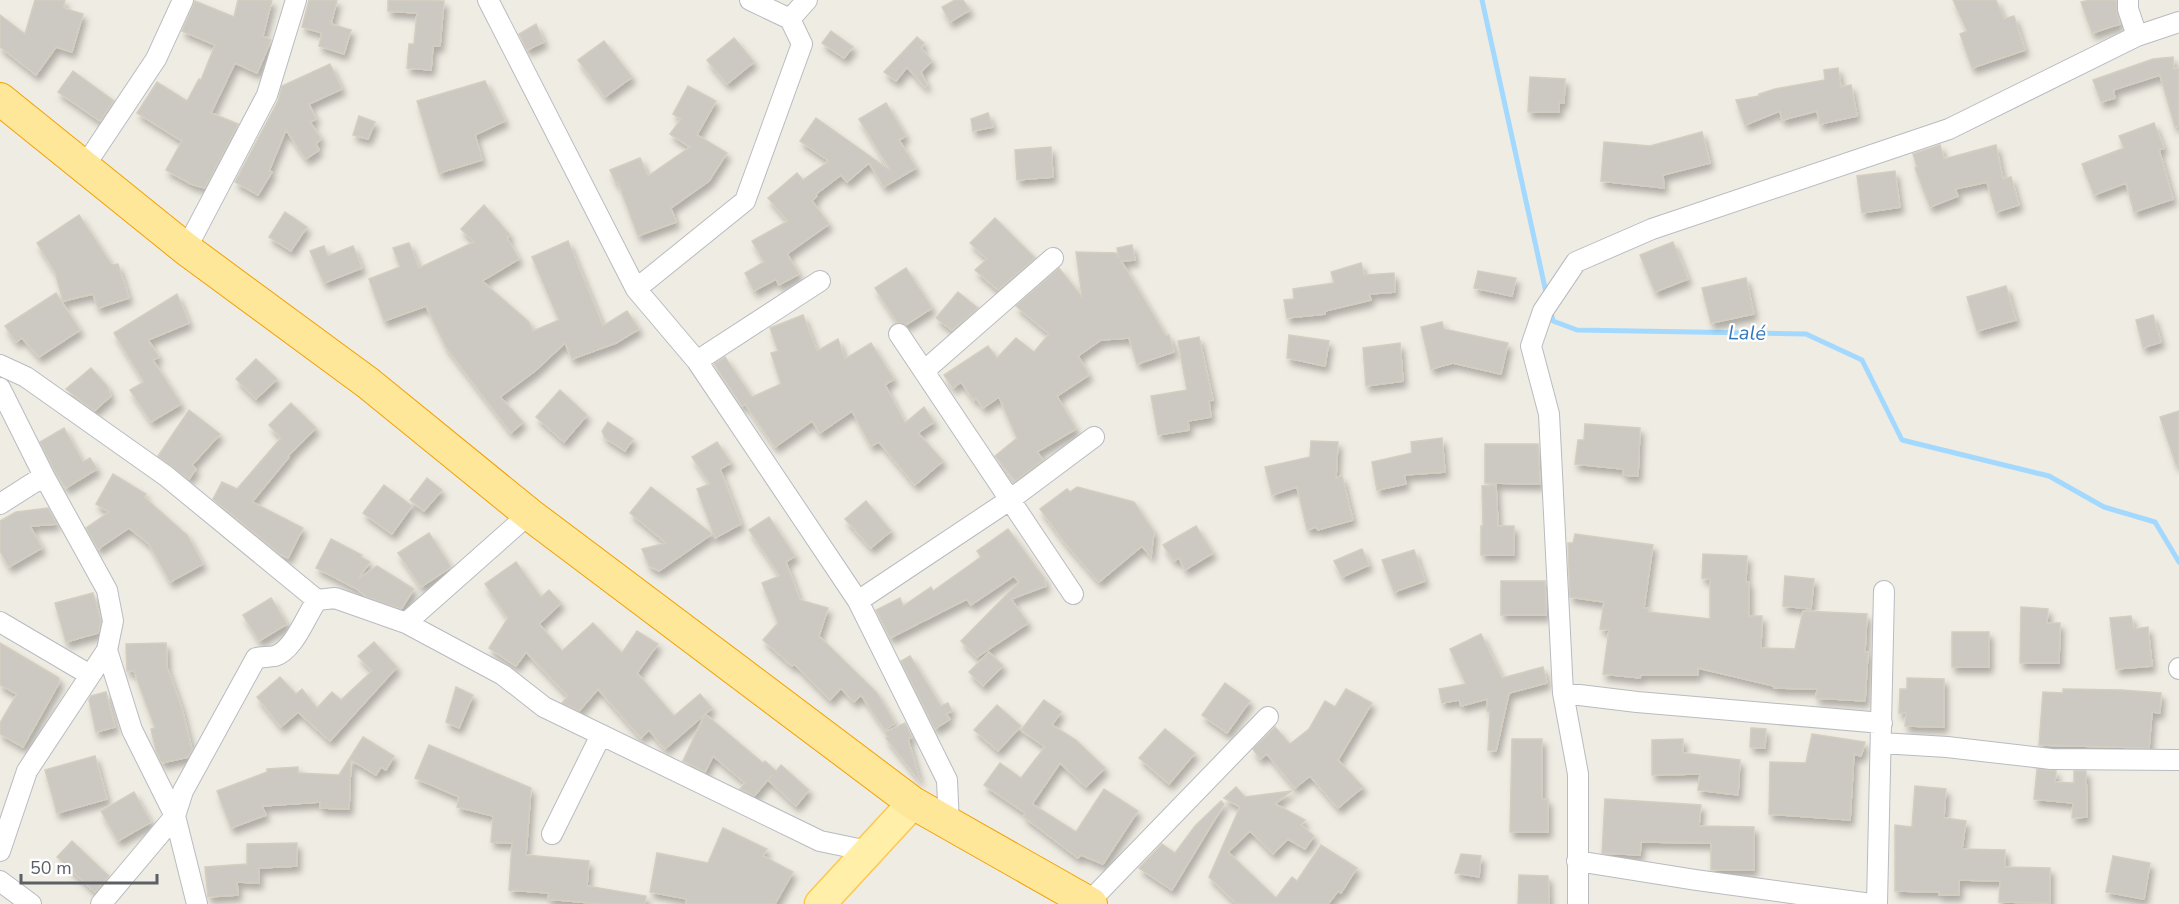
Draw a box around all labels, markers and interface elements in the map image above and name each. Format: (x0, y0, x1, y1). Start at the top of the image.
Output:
water label: Lalé (1728, 319, 1767, 347)
scale bar (21, 847, 158, 885)
text: 50 m (30, 856, 72, 880)

